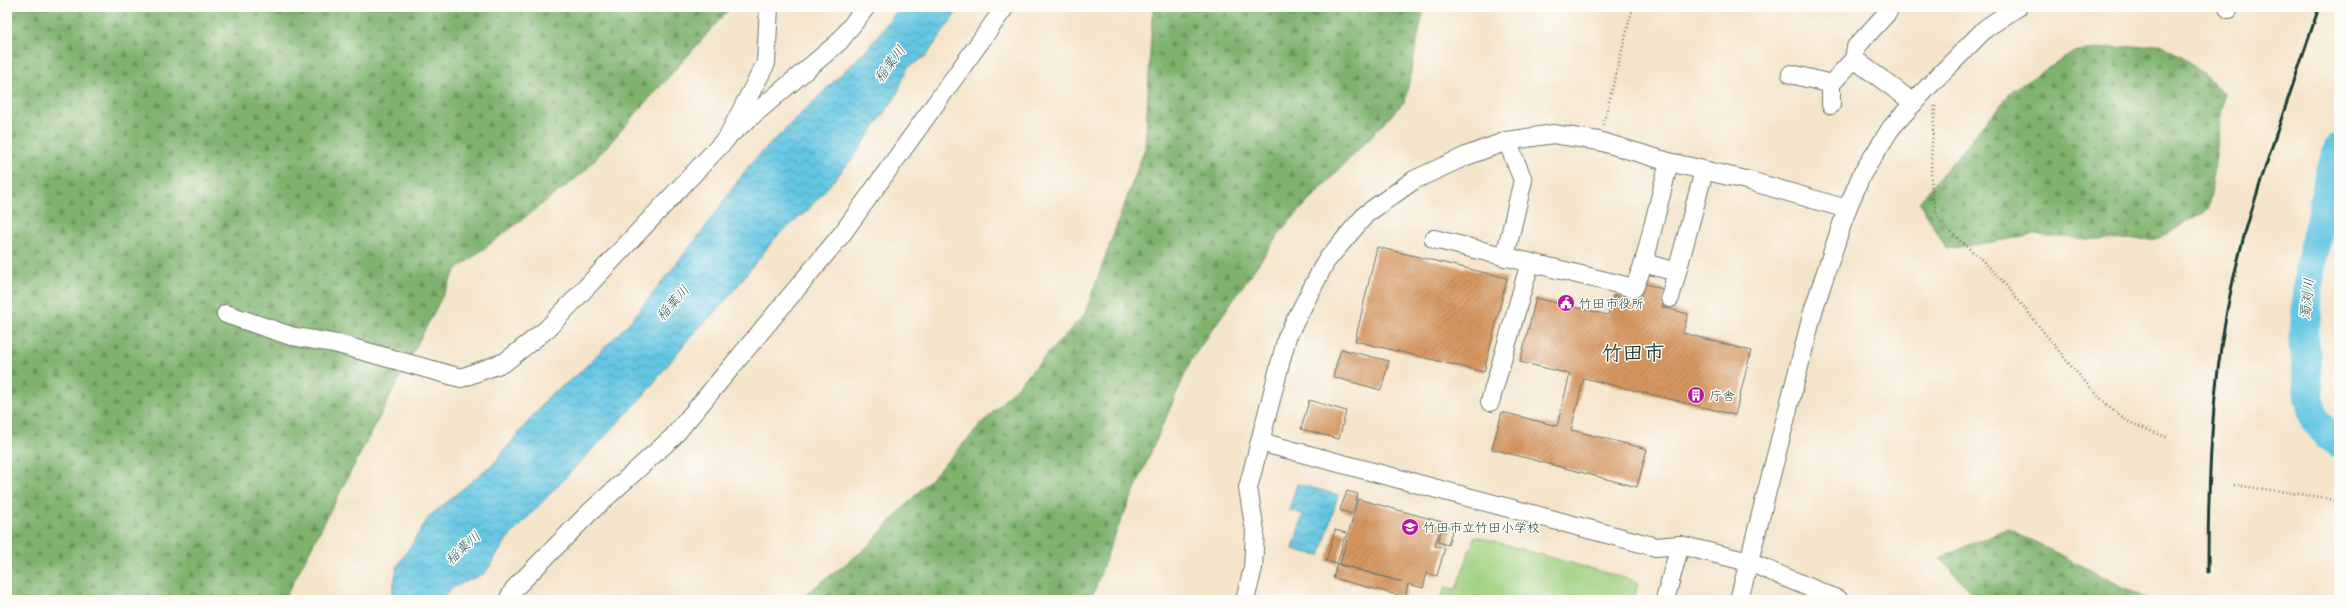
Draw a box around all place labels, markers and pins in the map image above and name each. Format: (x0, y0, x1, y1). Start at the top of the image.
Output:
public building icon: 竹田市役所 (1556, 293, 1576, 313)
place label: 竹田市役所 (1579, 296, 1644, 311)
building icon: 庁舎 (1686, 385, 1706, 405)
place label: 庁舎 (1709, 388, 1735, 403)
school or university icon: 竹田市立竹田小学校 (1400, 517, 1420, 537)
place label: 竹田市立竹田小学校 (1423, 520, 1540, 535)

